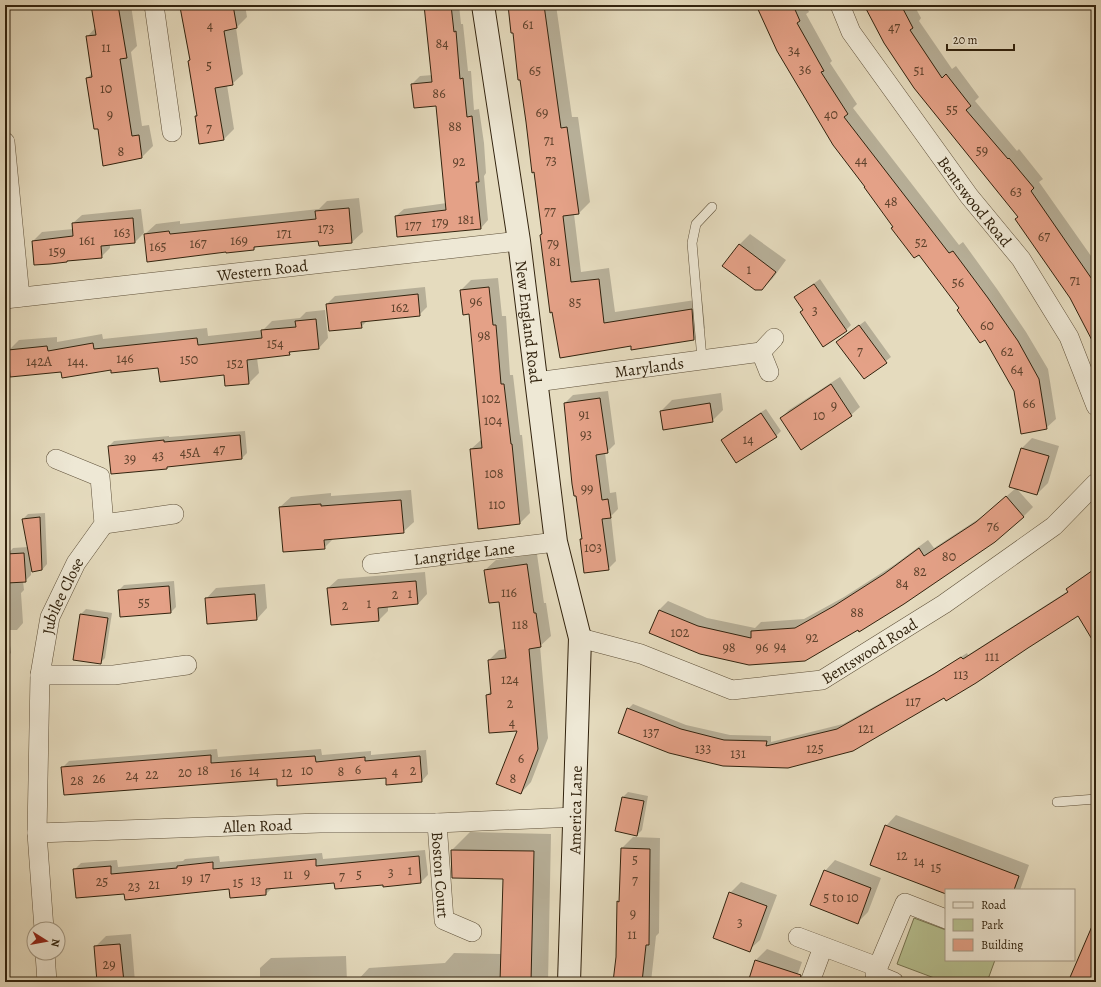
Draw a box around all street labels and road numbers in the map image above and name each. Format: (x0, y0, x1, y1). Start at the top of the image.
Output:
street label: Bentswood Road (932, 152, 1017, 252)
street label: Western Road (215, 255, 309, 287)
street label: New England Road (509, 259, 546, 385)
street label: Marylands (613, 352, 685, 383)
street label: Langridge Lane (413, 537, 516, 571)
street label: Jubilee Close (37, 553, 89, 636)
street label: Bentswood Road (818, 613, 922, 690)
street label: America Lane (564, 765, 588, 856)
street label: Allen Road (222, 814, 293, 838)
street label: Boston Court (426, 831, 454, 919)

